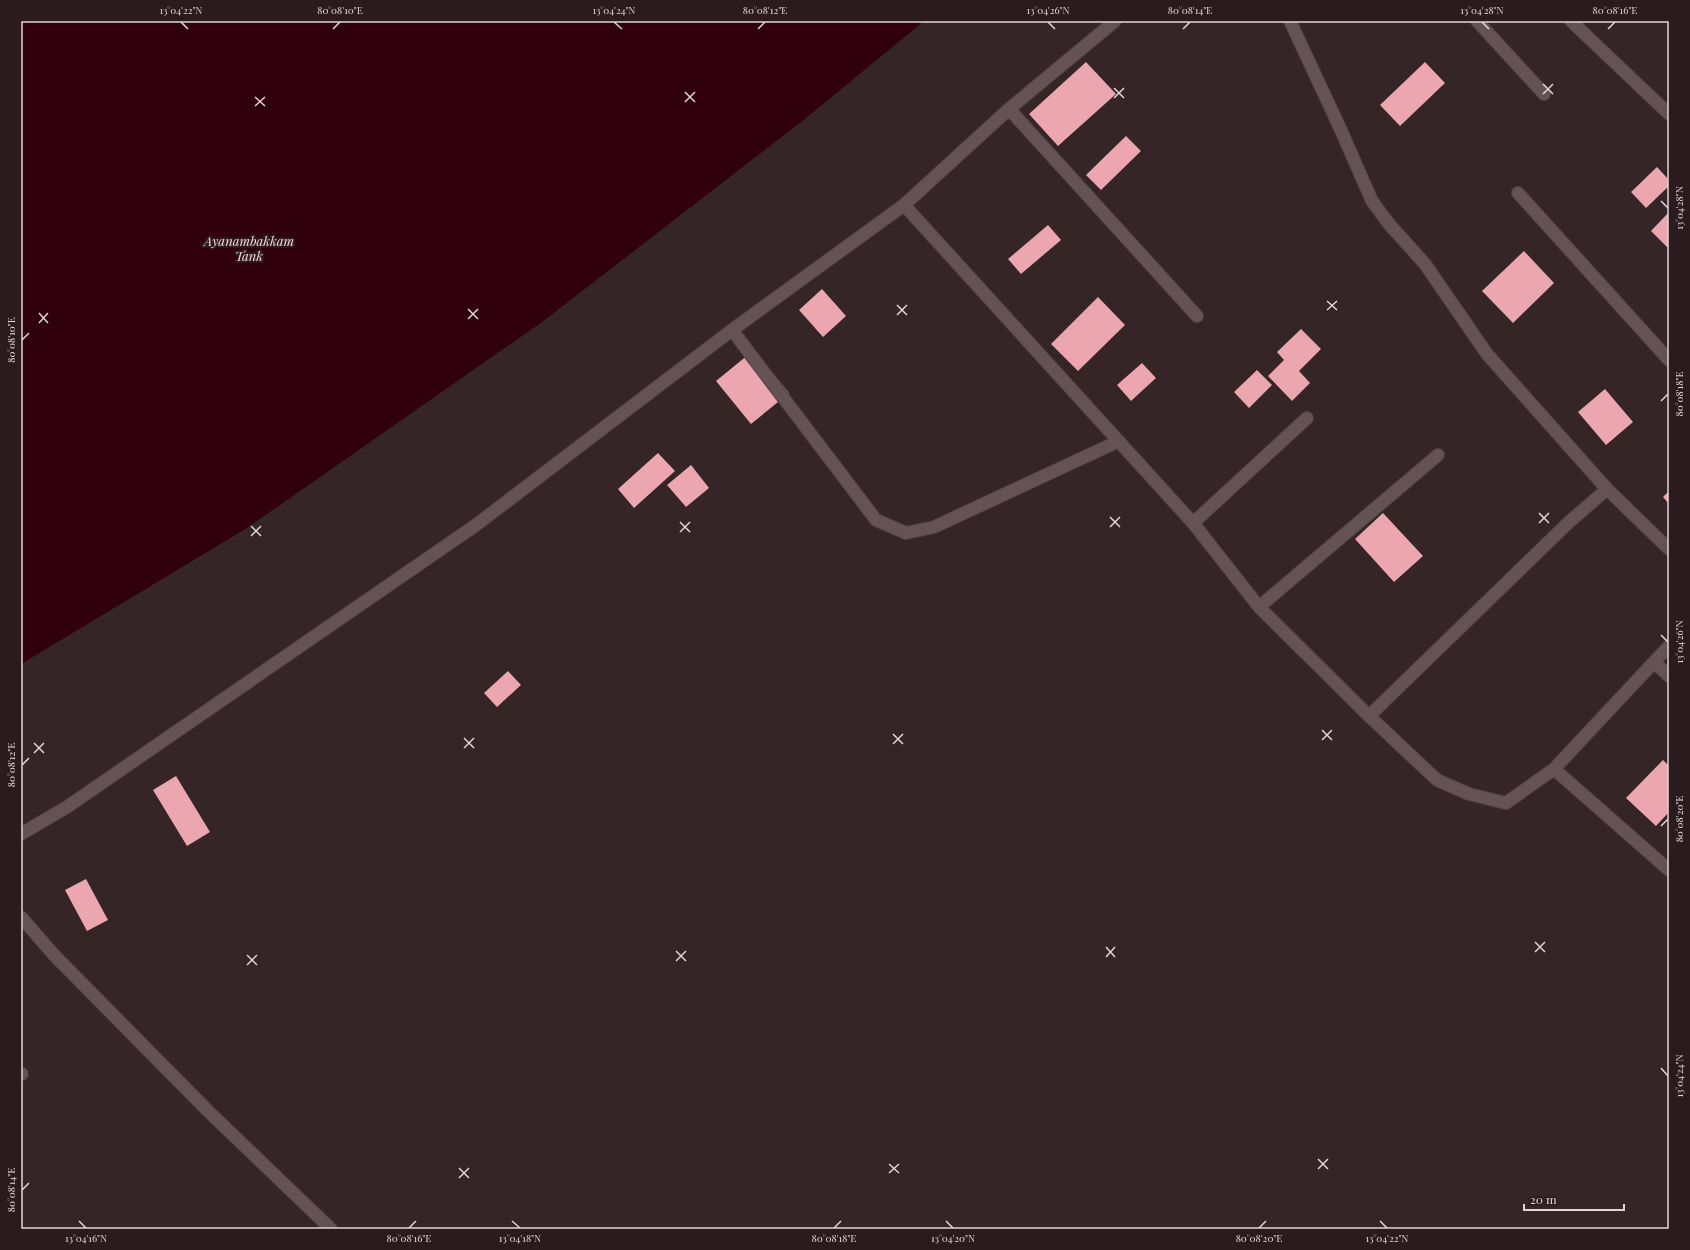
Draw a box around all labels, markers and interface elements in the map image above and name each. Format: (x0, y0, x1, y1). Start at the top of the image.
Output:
text: 13°04'22"N (160, 3, 202, 17)
text: 80°08'10"E (317, 3, 363, 17)
text: 13°04'24"N (593, 3, 635, 17)
text: 80°08'12"E (743, 3, 787, 17)
text: 13°04'26"N (1026, 3, 1070, 17)
text: 80°08'14"E (1168, 3, 1212, 17)
text: 13°04'28"N (1460, 3, 1504, 17)
text: 80°08'16"E (1593, 3, 1637, 17)
text: 13°04'28"N (1672, 186, 1686, 230)
water label: Ayanambakkam Tank (202, 232, 294, 264)
text: 80°08'10"E (4, 317, 18, 363)
text: 80°08'18"E (1672, 372, 1686, 416)
text: 13°04'26"N (1672, 620, 1686, 664)
text: 80°08'12"E (4, 743, 18, 787)
text: 80°08'20"E (1672, 796, 1686, 842)
text: 13°04'24"N (1672, 1055, 1686, 1097)
text: 80°08'14"E (4, 1168, 18, 1212)
scale bar (1524, 1186, 1624, 1212)
text: 20 m (1530, 1191, 1557, 1207)
text: 13°04'16"N (65, 1231, 107, 1245)
text: 80°08'16"E (387, 1231, 431, 1245)
text: 13°04'18"N (499, 1231, 541, 1245)
text: 80°08'18"E (812, 1231, 856, 1245)
text: 13°04'20"N (931, 1231, 975, 1245)
text: 80°08'20"E (1236, 1231, 1282, 1245)
text: 13°04'22"N (1366, 1231, 1408, 1245)

